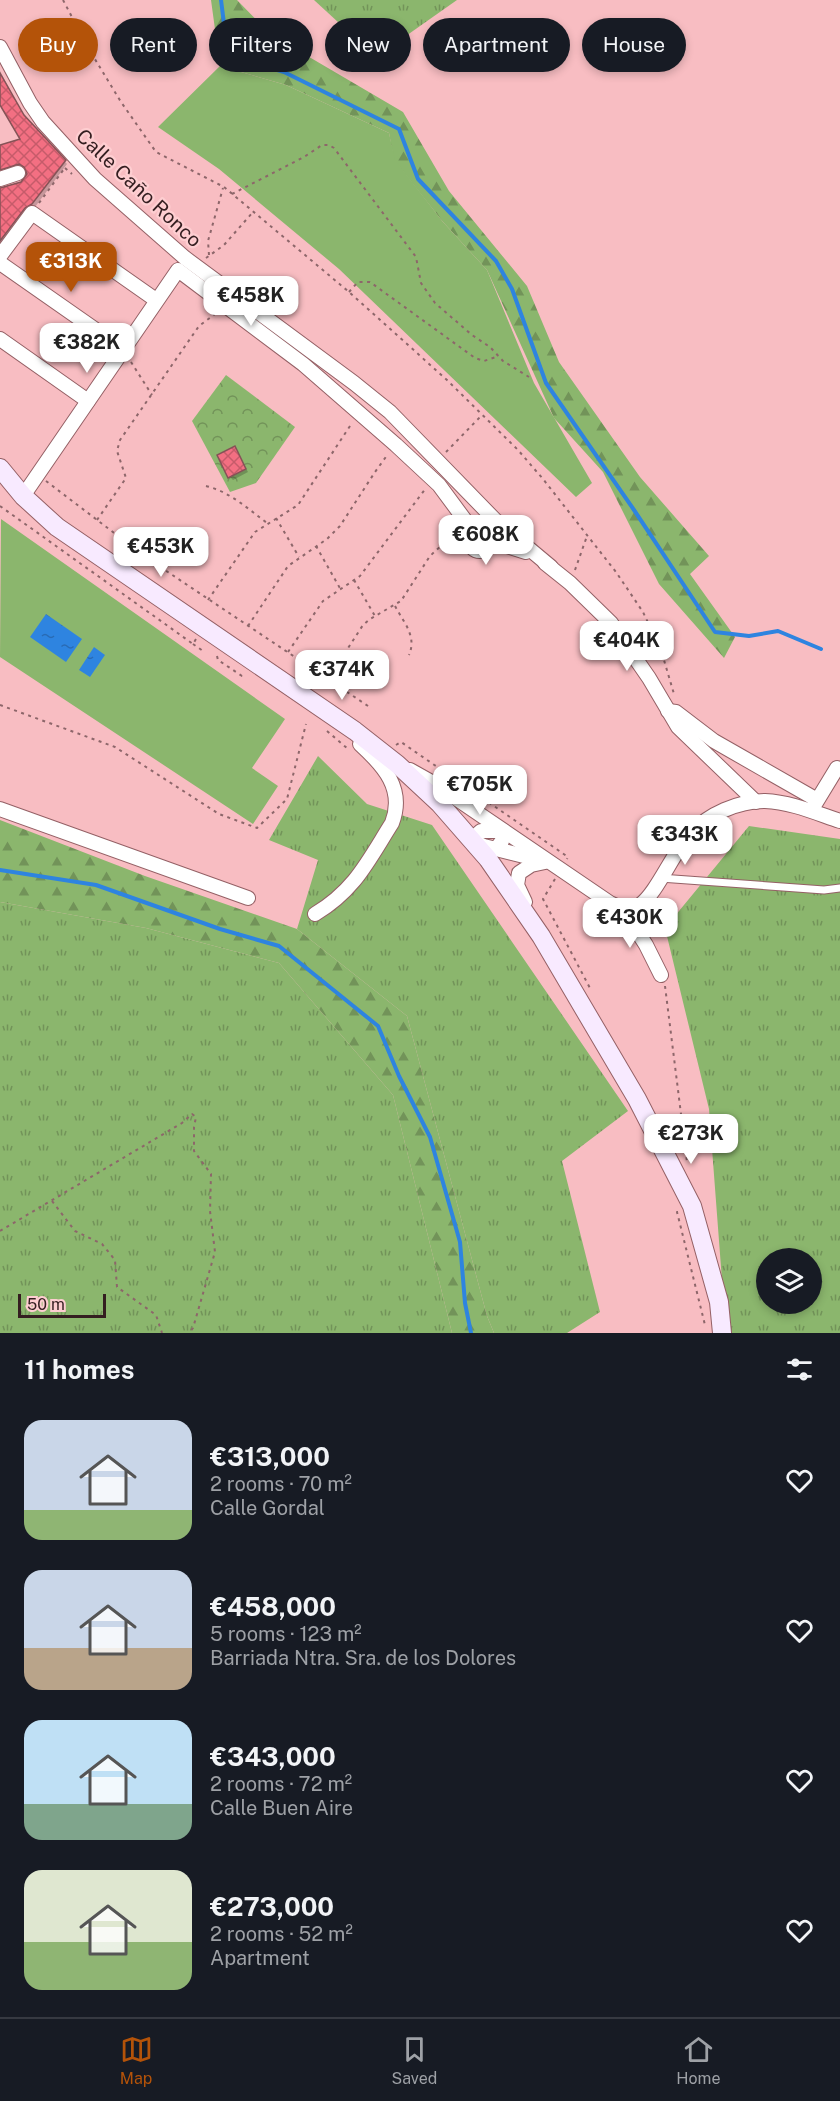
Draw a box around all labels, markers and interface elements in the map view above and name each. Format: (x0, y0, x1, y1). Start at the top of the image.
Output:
chip: Buy (18, 18, 98, 72)
chip: Rent (110, 18, 197, 72)
chip: Filters (209, 18, 313, 72)
chip: New (325, 18, 411, 72)
chip: Apartment (423, 18, 570, 72)
chip: House (582, 18, 686, 72)
street label: Calle Caño Ronco (71, 124, 207, 252)
pin: €313K (29, 242, 113, 293)
text: €313K (40, 249, 102, 273)
pin: €458K (209, 276, 293, 327)
text: €458K (217, 283, 285, 307)
pin: €382K (45, 323, 129, 374)
text: €382K (54, 330, 120, 354)
pin: €608K (444, 515, 528, 566)
text: €608K (453, 522, 519, 546)
pin: €453K (119, 527, 203, 578)
text: €453K (127, 534, 195, 558)
pin: €404K (585, 621, 669, 672)
text: €404K (594, 628, 660, 652)
pin: €374K (300, 650, 384, 701)
text: €374K (309, 657, 375, 681)
pin: €705K (438, 765, 522, 816)
text: €705K (447, 772, 513, 796)
pin: €343K (643, 815, 727, 866)
text: €343K (651, 822, 719, 846)
pin: €430K (588, 898, 672, 949)
text: €430K (597, 905, 663, 929)
pin: €273K (649, 1114, 733, 1165)
text: €273K (658, 1121, 724, 1145)
map controls (756, 1248, 822, 1314)
button: layers (756, 1248, 822, 1314)
scale bar (18, 1291, 106, 1318)
text: 50 m (27, 1295, 65, 1314)
icon: filters (783, 1353, 816, 1386)
text: 11 homes (24, 1354, 134, 1385)
text: €313,000 (210, 1441, 330, 1472)
icon: home (72, 1444, 144, 1516)
icon: heart (783, 1464, 816, 1497)
text: 2 rooms · 70 m² (210, 1472, 352, 1496)
text: Calle Gordal (210, 1496, 325, 1520)
text: €458,000 (210, 1591, 336, 1622)
icon: home (72, 1594, 144, 1666)
icon: heart (783, 1614, 816, 1647)
text: 5 rooms · 123 m² (210, 1622, 362, 1646)
text: Barriada Ntra. Sra. de los Dolores (210, 1646, 516, 1670)
text: €343,000 (210, 1741, 336, 1772)
icon: home (72, 1744, 144, 1816)
icon: heart (783, 1764, 816, 1797)
text: 2 rooms · 72 m² (210, 1772, 352, 1796)
text: Calle Buen Aire (210, 1796, 353, 1820)
text: €273,000 (210, 1891, 334, 1922)
icon: home (72, 1894, 144, 1966)
icon: heart (783, 1914, 816, 1947)
text: 2 rooms · 52 m² (210, 1922, 353, 1946)
text: Apartment (210, 1946, 310, 1970)
tab: Map (120, 2033, 153, 2088)
tab: Saved (392, 2033, 437, 2088)
tab: Home (676, 2033, 720, 2088)

